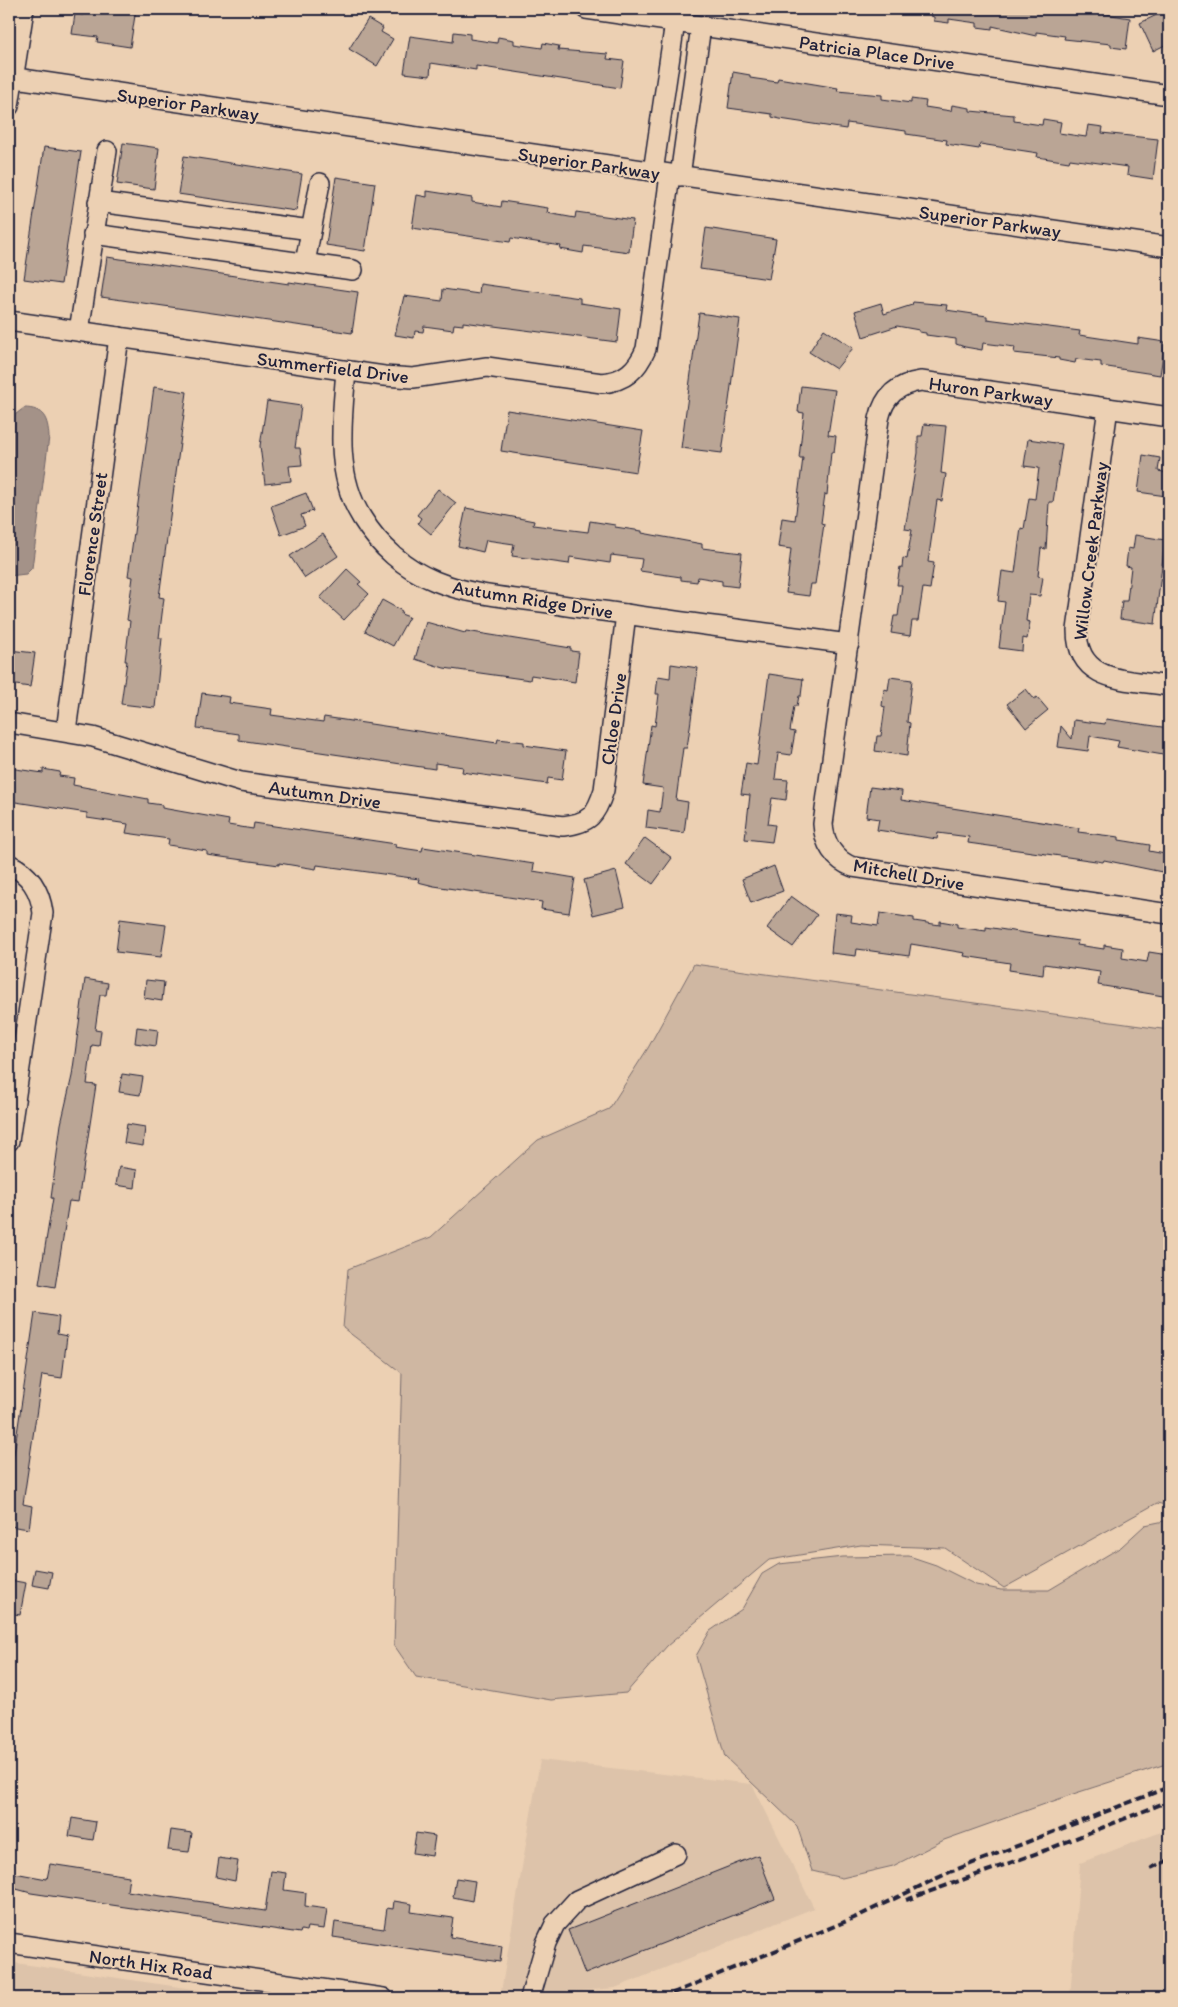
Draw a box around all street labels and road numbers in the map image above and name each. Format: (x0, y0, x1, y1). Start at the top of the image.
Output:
street label: Patricia Place Drive (798, 30, 956, 75)
street label: Superior Parkway (116, 83, 260, 126)
street label: Superior Parkway (517, 142, 661, 185)
street label: Superior Parkway (918, 200, 1062, 243)
street label: Summerfield Drive (256, 347, 410, 388)
street label: Huron Parkway (927, 371, 1055, 412)
street label: Willow Creek Parkway (1068, 460, 1113, 642)
street label: Florence Street (72, 471, 113, 597)
street label: Autumn Ridge Drive (451, 575, 615, 624)
street label: Chloe Drive (596, 671, 631, 767)
street label: Autumn Drive (267, 775, 383, 814)
street label: Mitchell Drive (851, 853, 966, 896)
street label: North Hix Road (88, 1944, 214, 1985)

